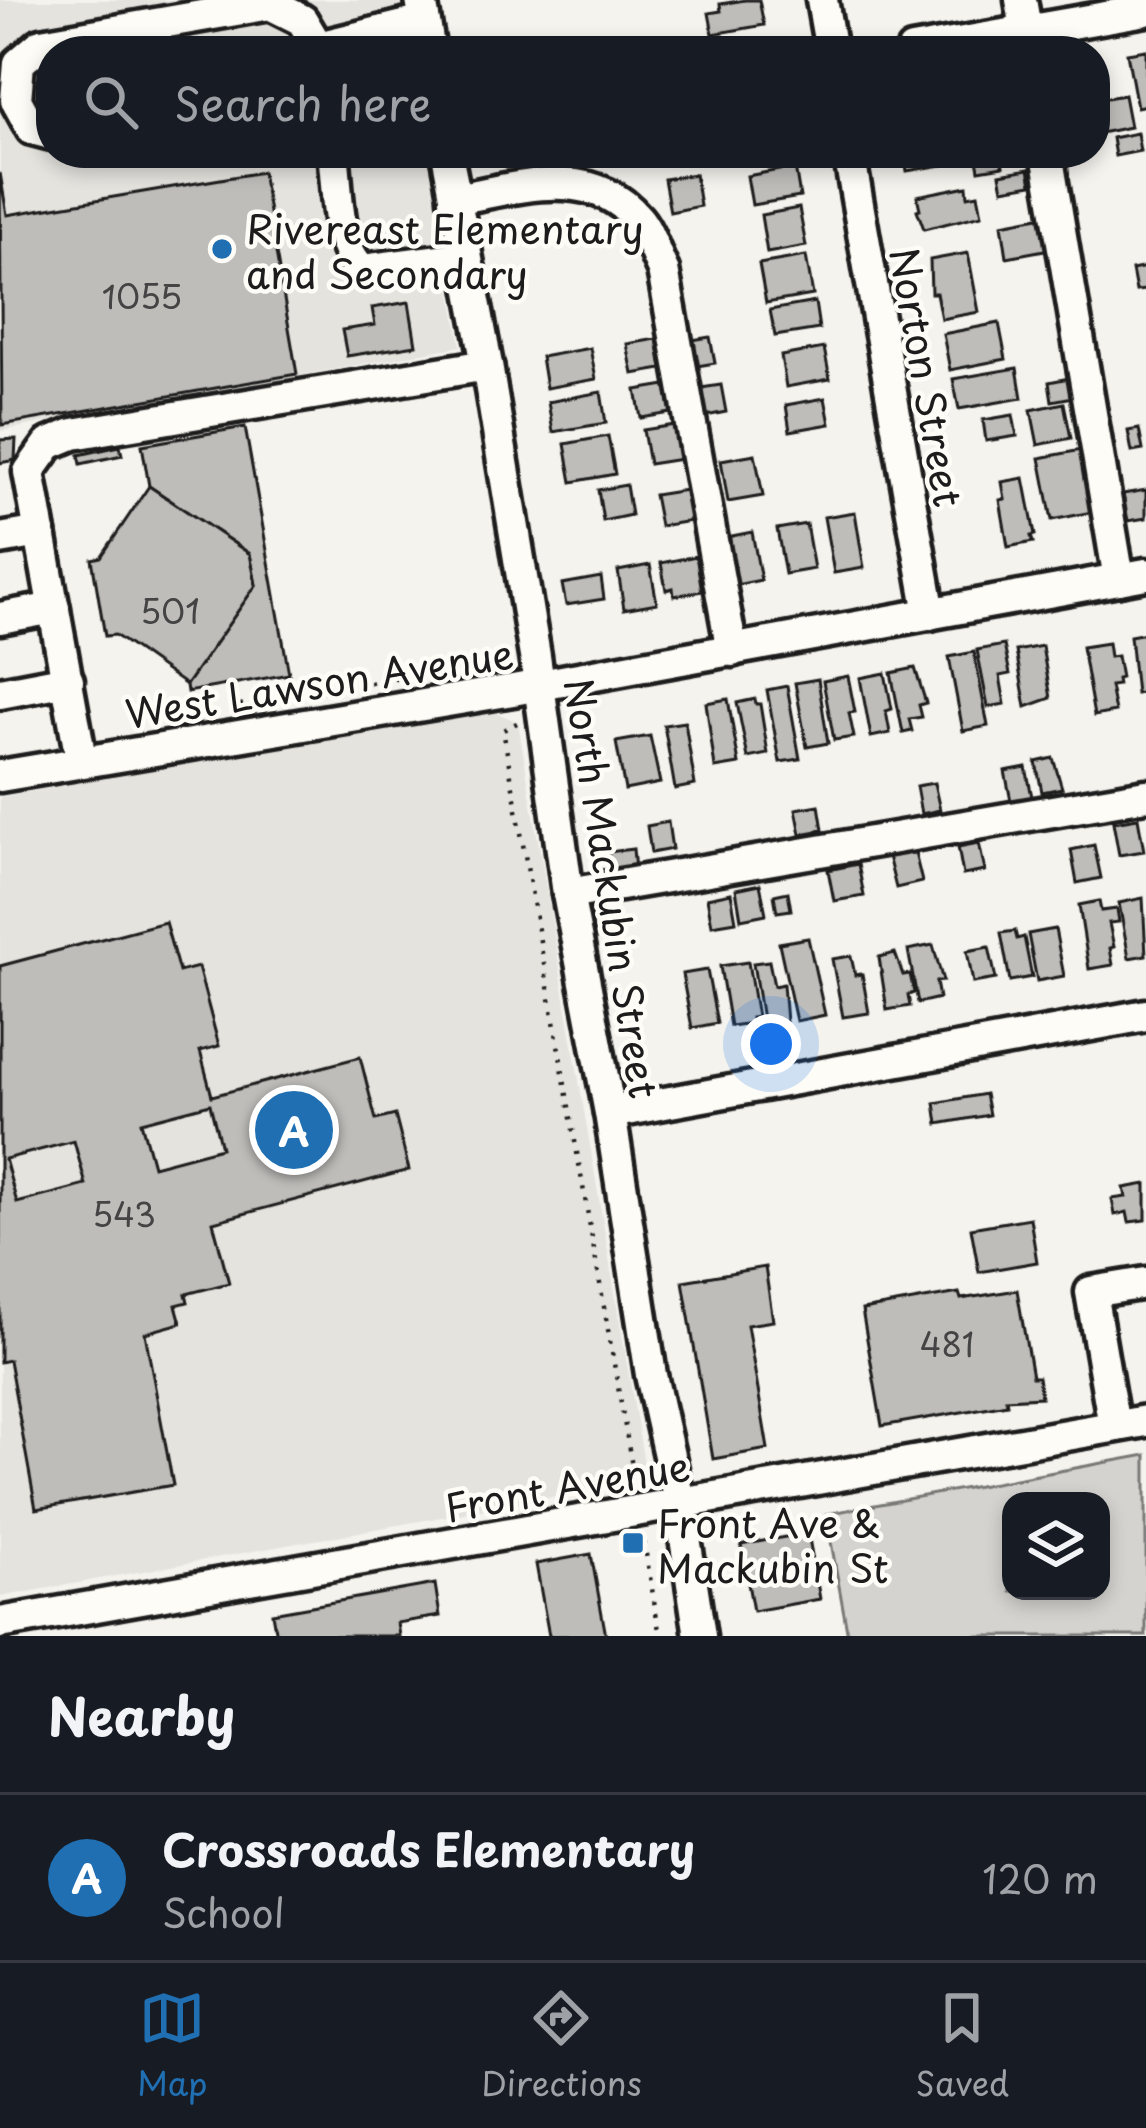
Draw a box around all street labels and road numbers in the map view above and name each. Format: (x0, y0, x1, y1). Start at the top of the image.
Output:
street label: Norton Street (876, 243, 980, 511)
street label: West Lawson Avenue (121, 622, 517, 742)
street label: North Mackubin Street (551, 674, 675, 1102)
street label: Front Avenue (440, 1434, 694, 1536)

